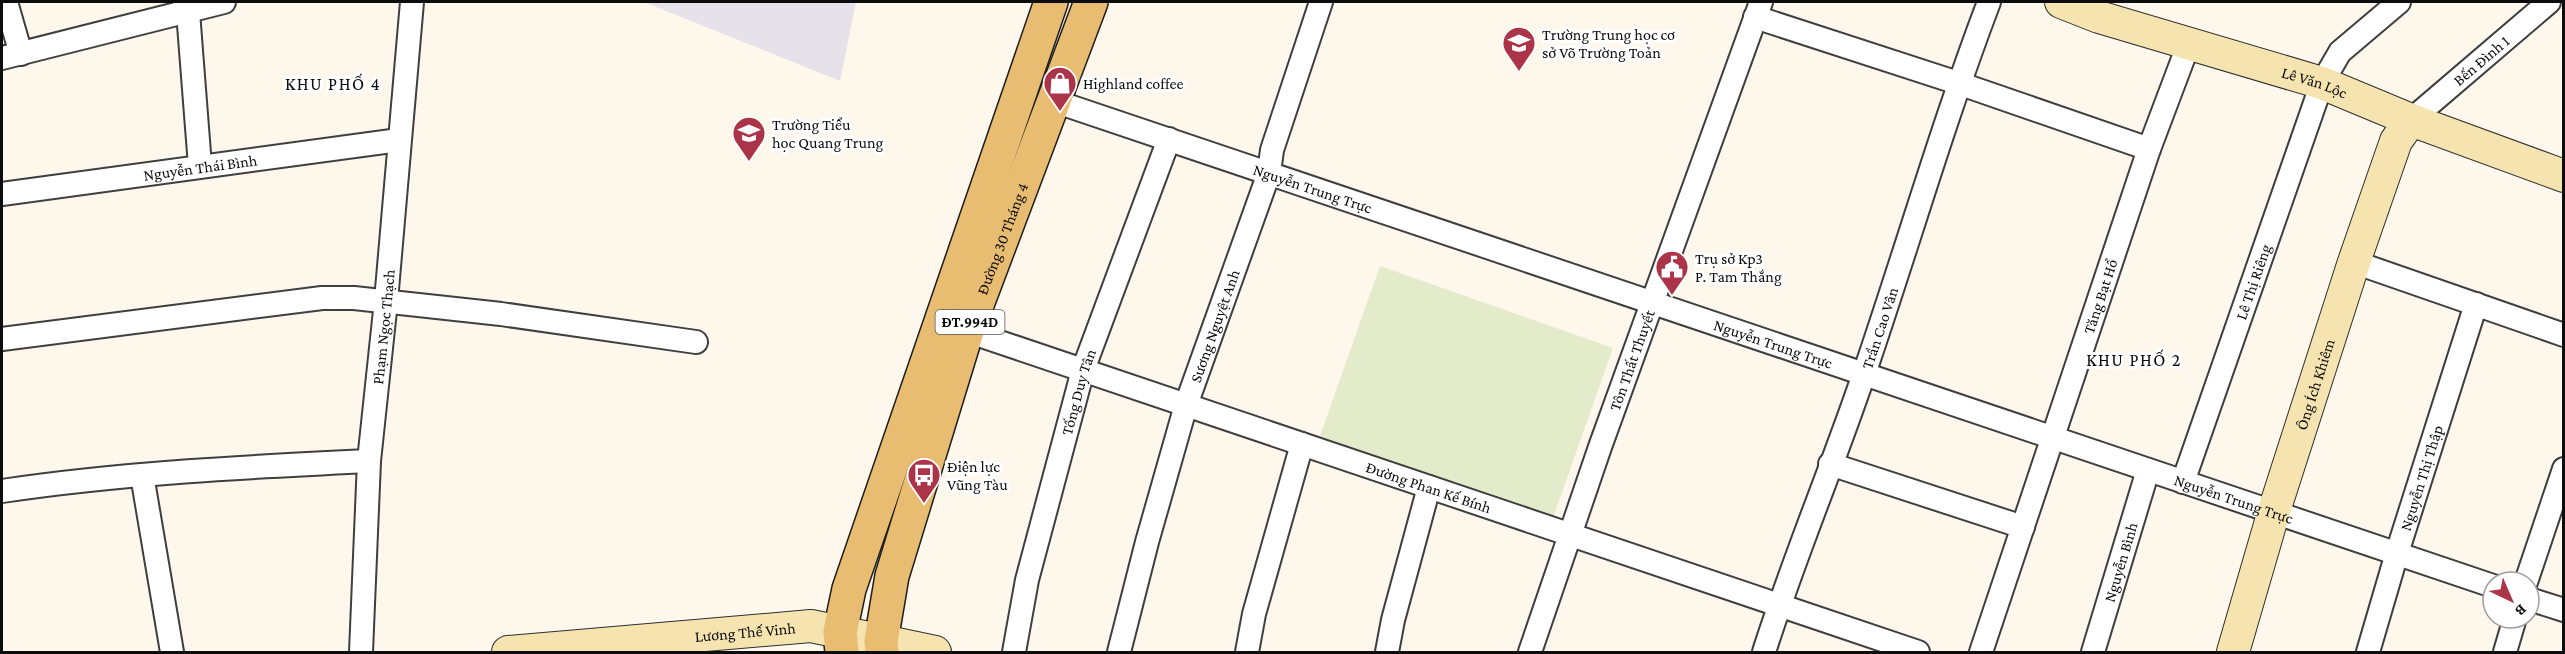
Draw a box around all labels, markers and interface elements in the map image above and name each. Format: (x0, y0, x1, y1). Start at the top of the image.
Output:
school or university icon: Trường Trung học cơ sở Võ Trường Toản (1501, 25, 1537, 72)
place label: Trường Trung học cơ sở Võ Trường Toản (1542, 26, 1675, 62)
street label: Bến Đình 1 (2450, 32, 2512, 89)
street label: Lê Văn Lộc (2280, 63, 2350, 101)
shop icon: Highland coffee (1042, 65, 1078, 112)
district label: KHU PHỐ 4 (285, 73, 381, 94)
place label: Highland coffee (1083, 75, 1184, 93)
school or university icon: Trường Tiểu học Quang Trung (731, 115, 767, 162)
place label: Trường Tiểu học Quang Trung (772, 116, 884, 152)
street label: Nguyễn Thái Bình (142, 151, 258, 183)
street label: Nguyễn Trung Trực (1251, 160, 1375, 216)
street label: Đường 30 Tháng 4 (973, 180, 1031, 297)
street label: Lê Thị Riêng (2232, 241, 2275, 322)
public building icon: Trụ sở Kp3 P. Tam Thắng (1654, 249, 1690, 296)
place label: Trụ sở Kp3 P. Tam Thắng (1695, 250, 1782, 286)
street label: Tăng Bạt Hổ (2079, 257, 2120, 336)
street label: Sương Nguyệt Anh (1186, 267, 1242, 385)
street label: Phạm Ngọc Thạch (369, 268, 397, 385)
street label: Trần Cao Vân (1858, 284, 1901, 371)
street label: Tôn Thất Thuyết (1605, 307, 1658, 413)
road number: ĐT.994D (936, 310, 1004, 334)
street label: Nguyễn Trung Trực (1712, 316, 1835, 371)
street label: Ông Ích Khiêm (2292, 336, 2337, 432)
street label: Tống Duy Tân (1058, 346, 1099, 437)
district label: KHU PHỐ 2 (2086, 349, 2182, 370)
street label: Nguyễn Thị Thập (2396, 423, 2447, 533)
bus stop icon: Điện lực Vũng Tàu (906, 457, 942, 504)
place label: Điện lực Vũng Tàu (947, 458, 1008, 494)
street label: Đường Phan Kế Bính (1364, 458, 1494, 516)
street label: Nguyễn Trung Trực (2172, 471, 2296, 527)
street label: Nguyễn Bình (2100, 520, 2140, 604)
north arrow (2481, 570, 2541, 630)
text: B (2512, 601, 2530, 620)
street label: Lương Thế Vinh (694, 619, 797, 644)

